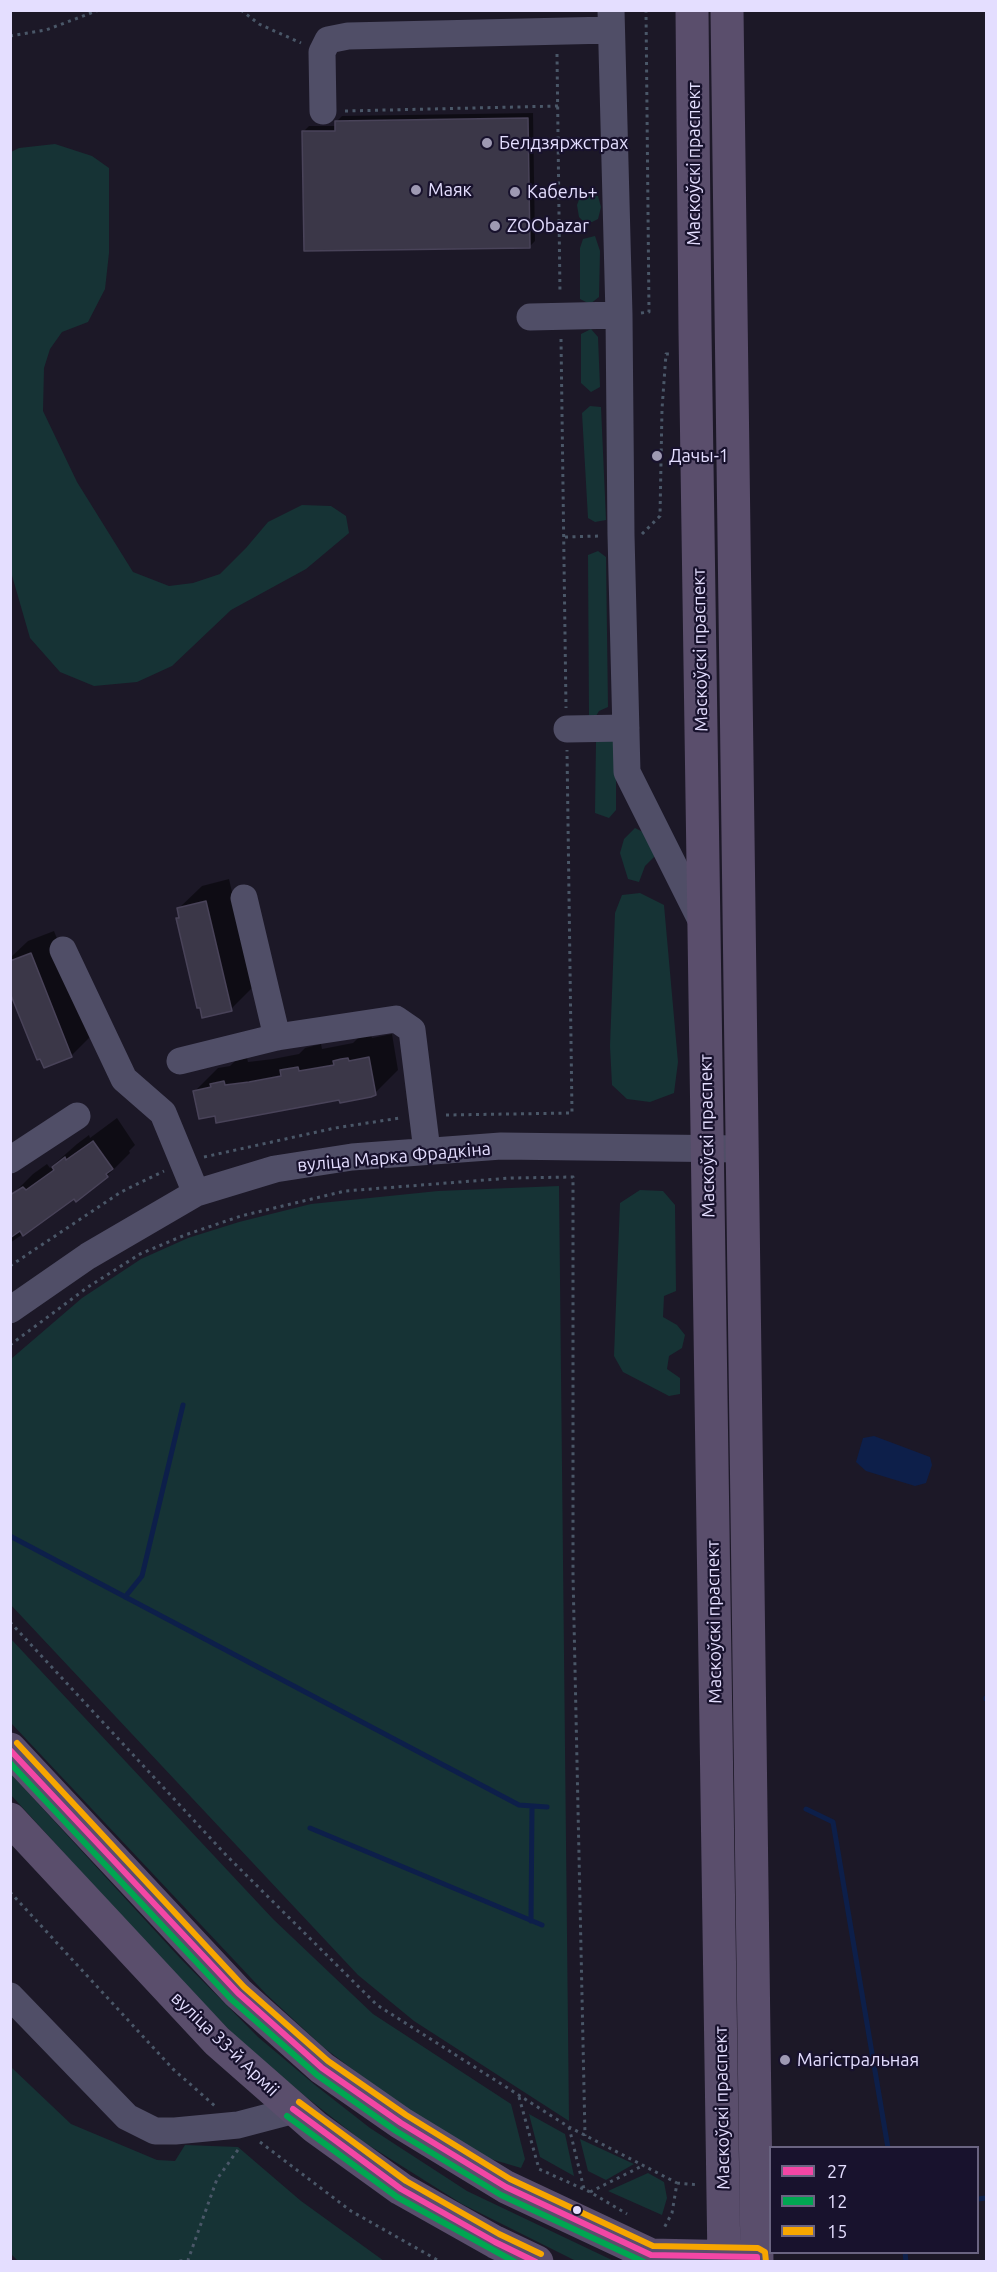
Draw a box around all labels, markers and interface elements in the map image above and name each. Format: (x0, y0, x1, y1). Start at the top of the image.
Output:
street label: Маскоўскі праспект (683, 82, 705, 246)
place label: Белдзяржстрах (499, 132, 628, 154)
marker: Белдзяржстрах (480, 136, 494, 150)
place label: Маяк (428, 179, 472, 201)
place label: Кабель+ (527, 181, 598, 203)
marker: Маяк (409, 183, 423, 197)
marker: Кабель+ (508, 185, 522, 199)
place label: ZOObazar (507, 215, 589, 237)
marker: ZOObazar (488, 219, 502, 233)
place label: Дачы-1 (669, 445, 729, 467)
marker: Дачы-1 (650, 449, 664, 463)
street label: Маскоўскі праспект (688, 568, 712, 732)
street label: Маскоўскі праспект (695, 1054, 719, 1218)
street label: вуліца Марка Фрадкіна (296, 1138, 492, 1176)
street label: Маскоўскі праспект (702, 1540, 726, 1704)
street label: вуліца 33-й Арміі (167, 1987, 283, 2101)
street label: Маскоўскі праспект (710, 2026, 734, 2190)
place label: Магістральная (797, 2049, 919, 2071)
marker: Магістральная (778, 2053, 792, 2067)
legend (769, 2146, 979, 2254)
text: 27 (827, 2161, 847, 2181)
text: 12 (827, 2191, 847, 2211)
unlabelled marker (571, 2204, 583, 2216)
text: 15 (827, 2221, 847, 2241)

